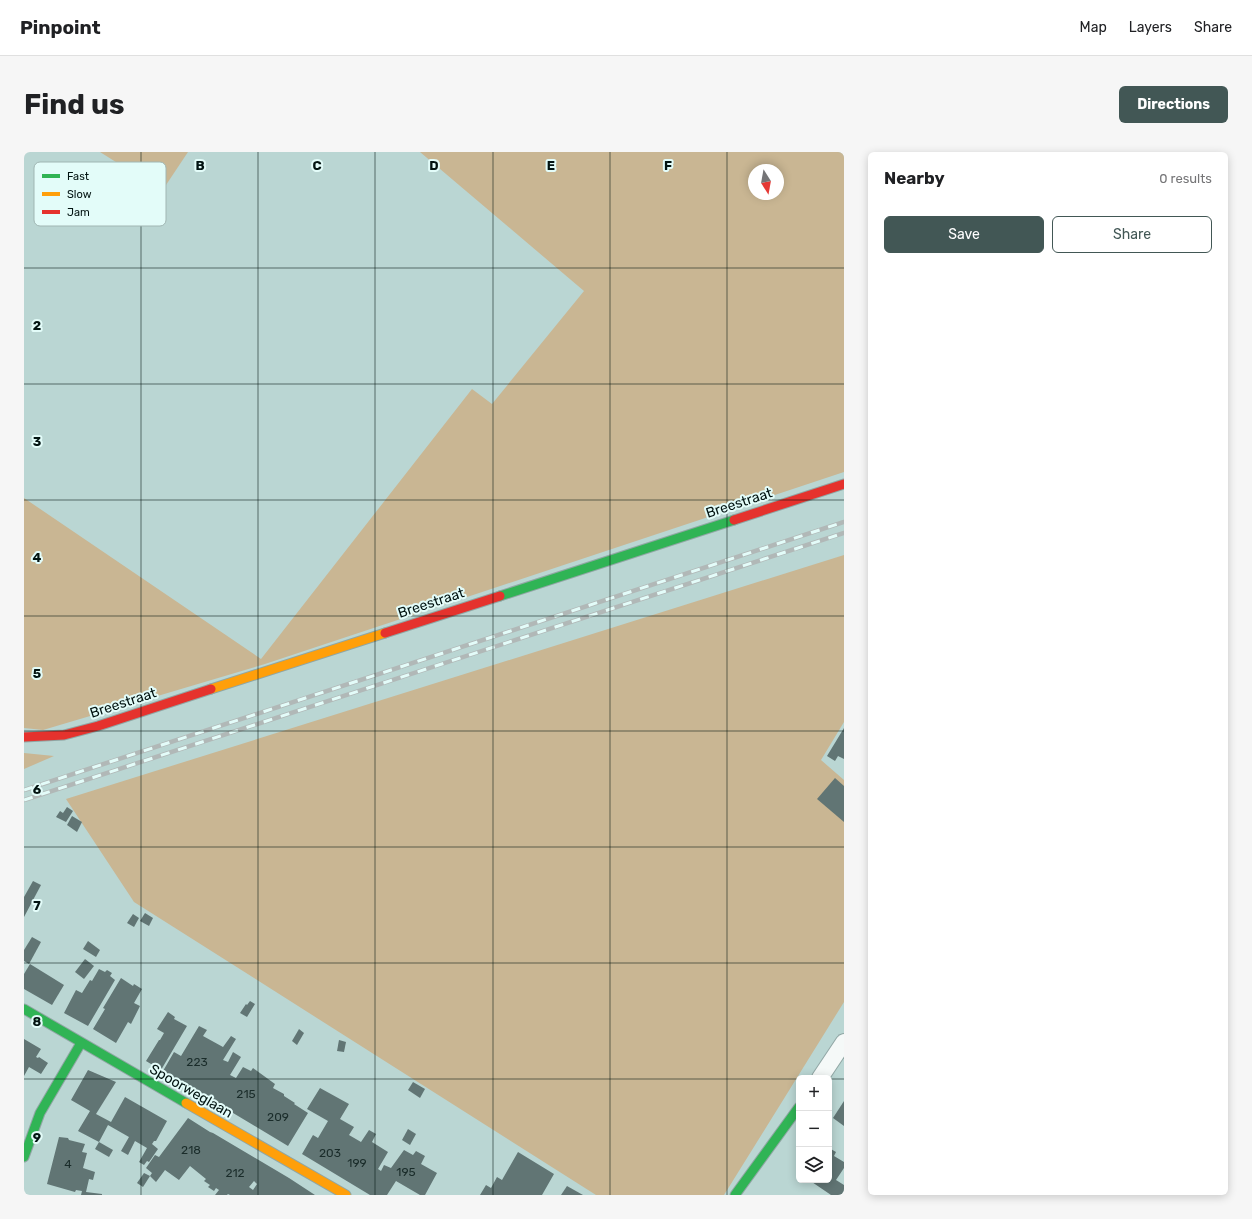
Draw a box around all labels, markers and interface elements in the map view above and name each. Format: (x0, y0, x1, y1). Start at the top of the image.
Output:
text: Pinpoint (20, 16, 101, 39)
text: Map (1080, 19, 1107, 36)
text: Layers (1129, 19, 1172, 36)
text: Share (1194, 19, 1232, 36)
button: Directions (1119, 86, 1228, 123)
text: Find us (24, 88, 124, 121)
text: B (195, 158, 205, 173)
text: C (312, 158, 322, 173)
text: D (429, 158, 439, 173)
text: E (547, 158, 555, 173)
text: F (664, 158, 672, 173)
legend (34, 162, 166, 226)
north arrow (748, 164, 784, 200)
text: Nearby (884, 168, 945, 188)
text: Fast (67, 170, 90, 183)
text: 0 results (1159, 171, 1212, 186)
text: Slow (67, 188, 92, 201)
text: Jam (67, 206, 90, 219)
button: Save (884, 216, 1044, 253)
button: Share (1052, 216, 1212, 253)
text: 2 (33, 318, 41, 333)
text: 3 (33, 434, 42, 449)
street label: Breestraat (704, 484, 775, 522)
text: 4 (33, 550, 42, 565)
street label: Breestraat (396, 584, 467, 622)
text: 5 (33, 666, 41, 681)
street label: Breestraat (88, 684, 159, 722)
text: 6 (33, 782, 42, 797)
text: 7 (33, 898, 41, 913)
text: 8 (33, 1014, 42, 1029)
house number: 223 (186, 1055, 208, 1069)
street label: Spoorweglaan (146, 1060, 236, 1122)
map controls (796, 1075, 832, 1183)
button: + (796, 1075, 832, 1111)
house number: 215 (236, 1087, 256, 1101)
house number: 209 (267, 1110, 289, 1124)
button: − (796, 1111, 832, 1147)
text: 9 (33, 1130, 41, 1145)
house number: 218 (181, 1143, 201, 1157)
house number: 203 (319, 1146, 341, 1160)
button: layers (796, 1147, 832, 1183)
house number: 199 (347, 1156, 367, 1170)
house number: 4 (64, 1157, 72, 1171)
house number: 195 (396, 1165, 416, 1179)
house number: 212 (225, 1166, 245, 1180)

